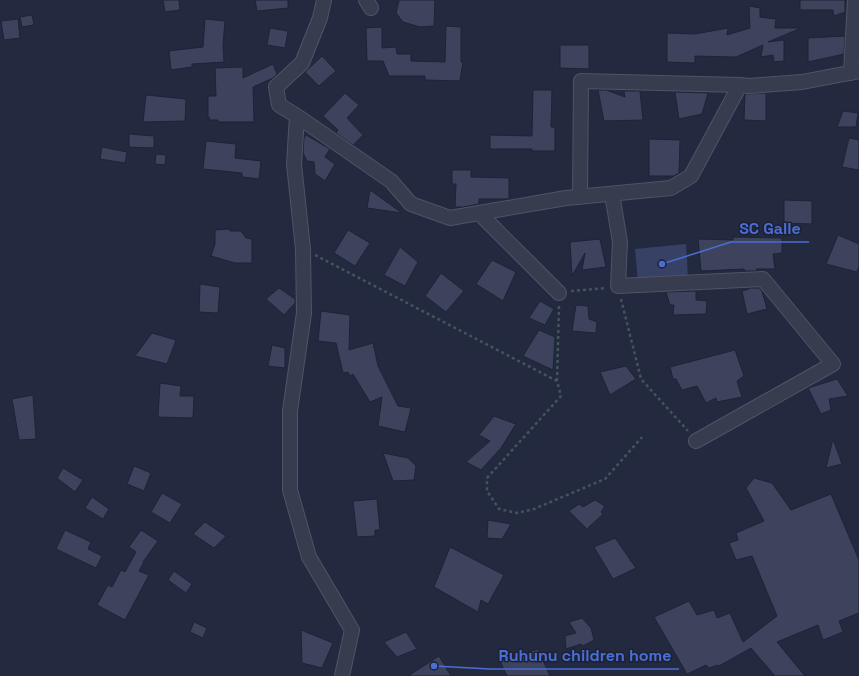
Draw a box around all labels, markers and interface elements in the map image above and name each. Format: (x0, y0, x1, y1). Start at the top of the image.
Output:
callout: SC Galle (731, 214, 809, 242)
text: SC Galle (739, 218, 801, 239)
callout: Ruhunu children home (490, 641, 679, 669)
text: Ruhunu children home (499, 645, 671, 666)

